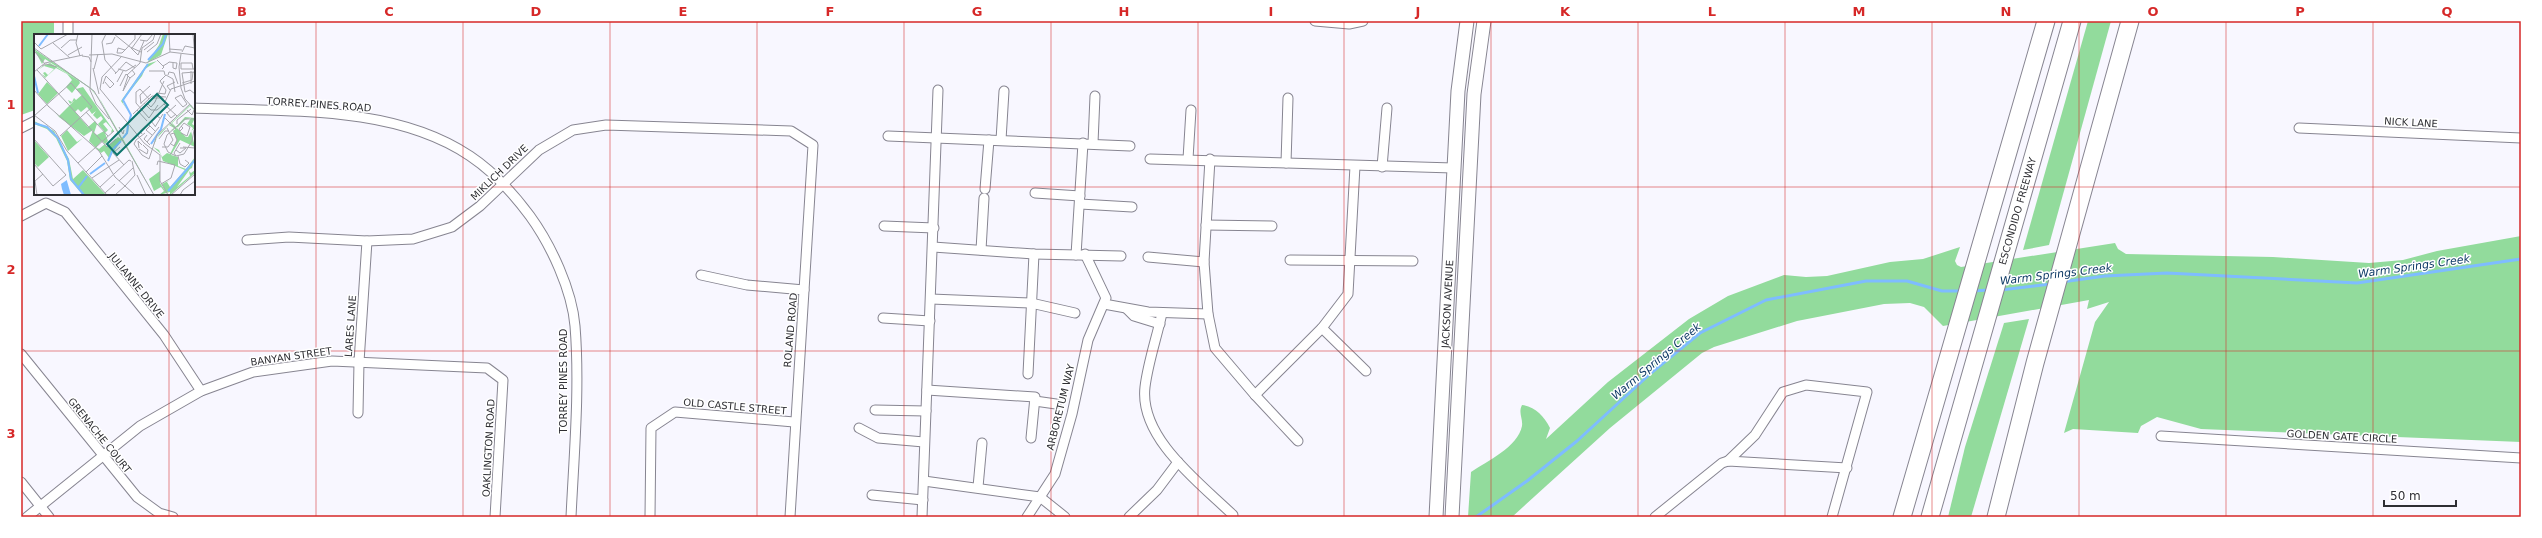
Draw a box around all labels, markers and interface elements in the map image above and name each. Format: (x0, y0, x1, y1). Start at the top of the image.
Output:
text: A (90, 4, 100, 19)
text: B (237, 4, 247, 19)
text: C (384, 4, 394, 19)
text: D (531, 4, 542, 19)
text: E (679, 4, 687, 19)
text: F (826, 4, 834, 19)
text: G (972, 4, 982, 19)
text: H (1119, 4, 1129, 19)
text: I (1269, 4, 1273, 19)
text: J (1415, 4, 1420, 19)
text: K (1560, 4, 1571, 19)
text: L (1708, 4, 1716, 19)
text: M (1853, 4, 1865, 19)
text: N (2001, 4, 2011, 19)
text: O (2147, 4, 2159, 19)
text: P (2295, 4, 2305, 19)
text: Q (2441, 4, 2453, 19)
inset map (34, 34, 195, 195)
street label: TORREY PINES ROAD (265, 95, 372, 114)
text: 1 (6, 97, 16, 112)
street label: NICK LANE (2384, 116, 2438, 129)
street label: MIKLICH DRIVE (469, 142, 530, 202)
street label: ESCONDIDO FREEWAY (1997, 155, 2038, 266)
street label: JULIANNE DRIVE (106, 250, 166, 320)
water label: Warm Springs Creek (2357, 252, 2471, 281)
street label: JACKSON AVENUE (1440, 260, 1455, 349)
water label: Warm Springs Creek (1999, 261, 2113, 288)
text: 2 (6, 262, 16, 277)
street label: ROLAND ROAD (782, 292, 799, 368)
street label: LARES LANE (343, 295, 358, 357)
water label: Warm Springs Creek (1609, 320, 1704, 403)
street label: TORREY PINES ROAD (558, 328, 569, 434)
street label: BANYAN STREET (250, 345, 333, 368)
street label: ARBORETUM WAY (1044, 362, 1077, 451)
street label: GRENACHE COURT (66, 395, 134, 476)
street label: OLD CASTLE STREET (683, 396, 788, 417)
street label: OAKLINGTON ROAD (480, 398, 497, 497)
text: 3 (6, 426, 16, 441)
street label: GOLDEN GATE CIRCLE (2286, 428, 2397, 445)
scale bar (2384, 482, 2456, 508)
text: 50 m (2390, 489, 2421, 503)

